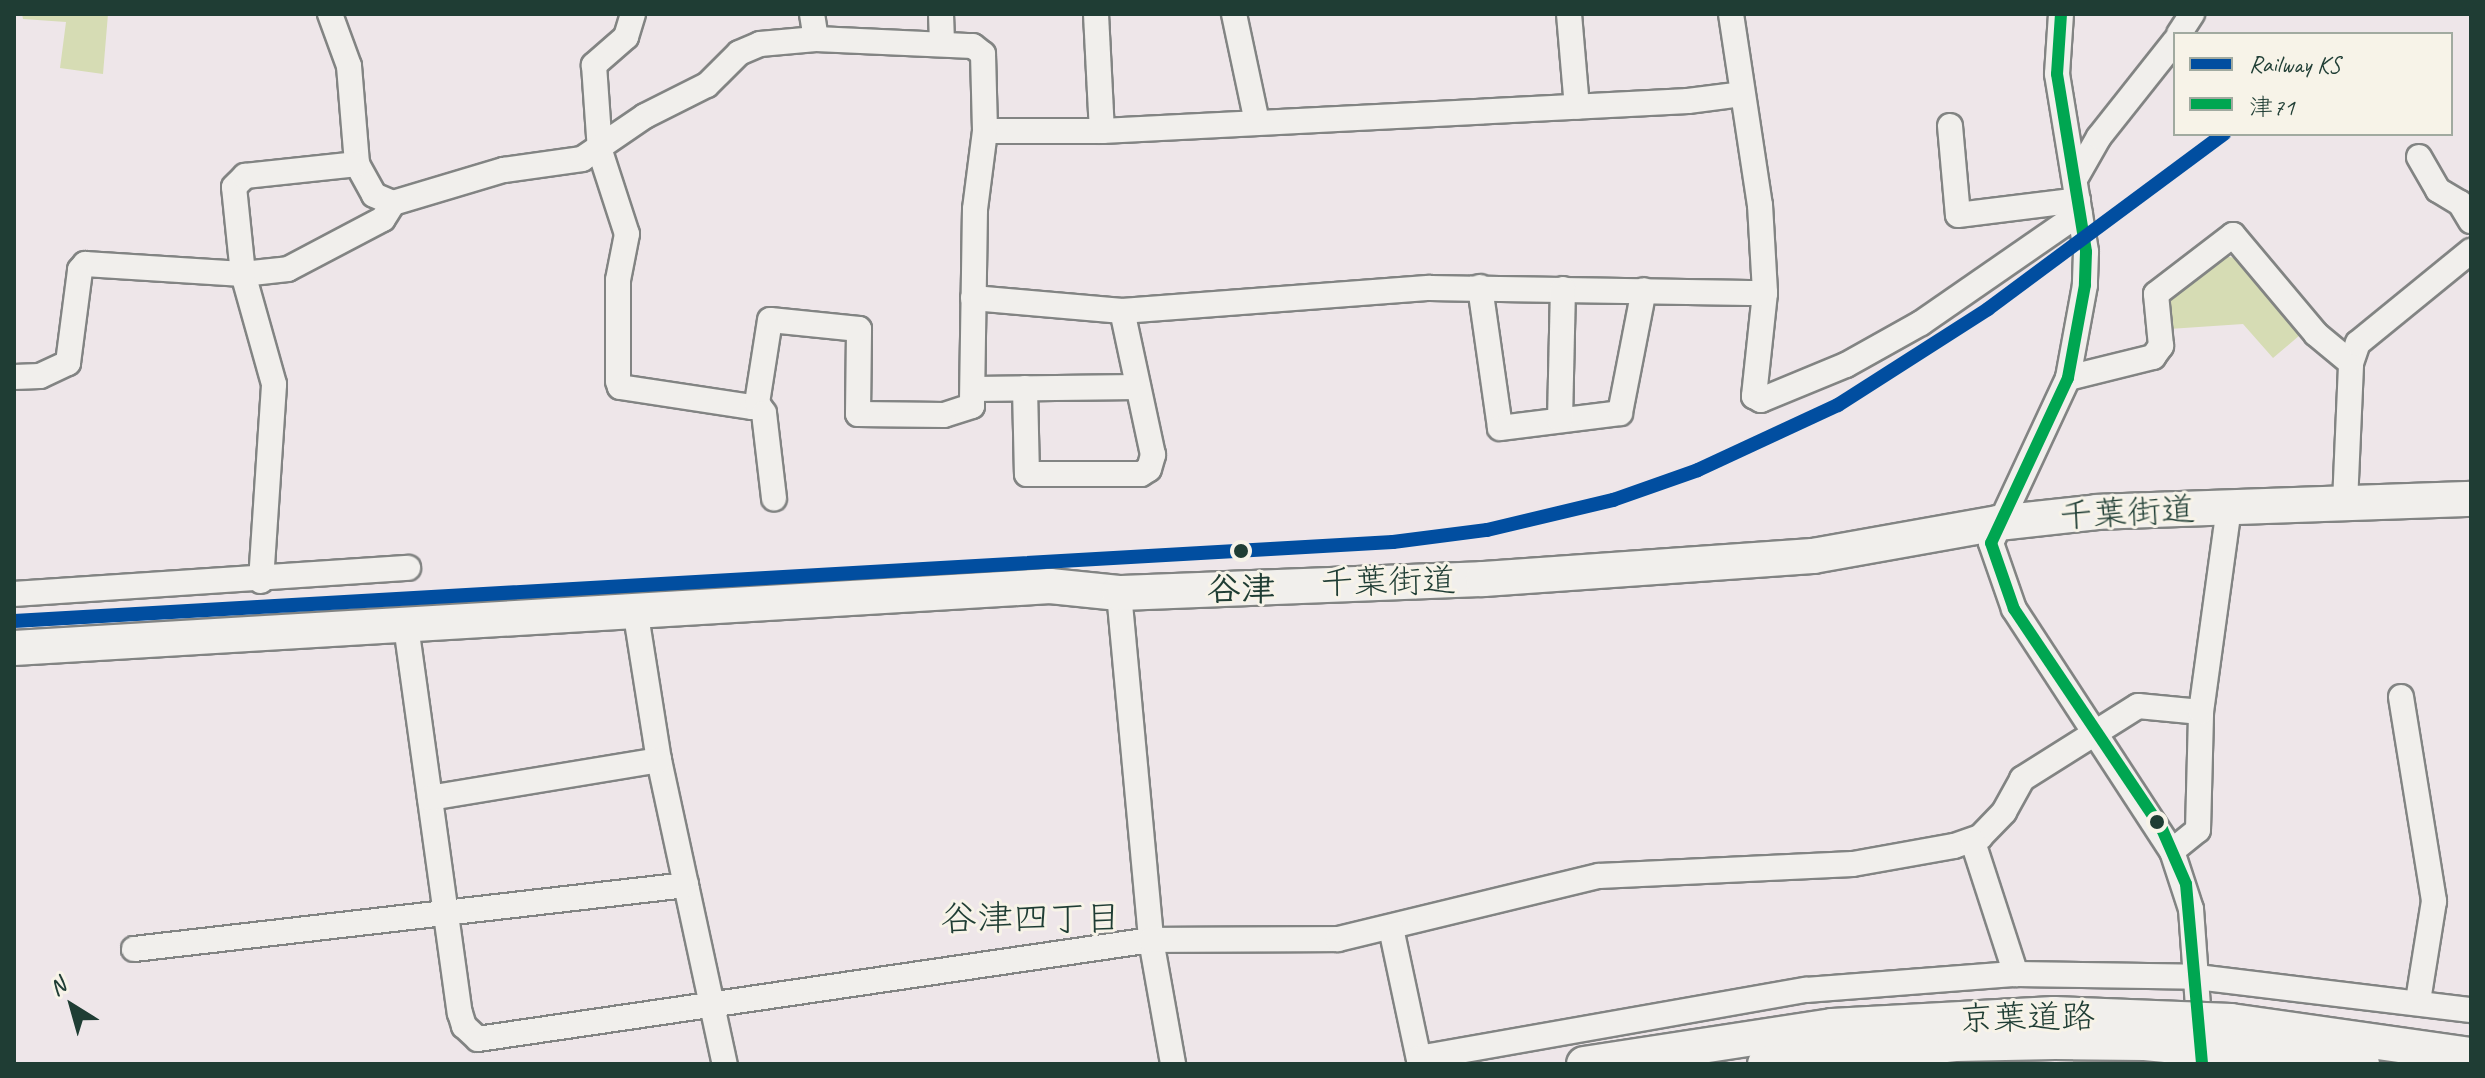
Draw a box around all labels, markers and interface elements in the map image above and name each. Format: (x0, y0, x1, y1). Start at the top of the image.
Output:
legend (2173, 32, 2453, 136)
text: Railway KS (2249, 49, 2340, 79)
text: 津71 (2249, 92, 2295, 122)
street label: 千葉街道 (2058, 488, 2196, 536)
marker: 谷津 (1227, 537, 1255, 565)
street label: 千葉街道 (1320, 559, 1456, 603)
place label: 谷津 (1207, 569, 1275, 609)
unlabelled marker (2149, 814, 2165, 830)
district label: 谷津四丁目 (941, 897, 1121, 941)
north arrow (32, 966, 112, 1046)
text: N (44, 972, 71, 1002)
street label: 京葉道路 (1959, 995, 2095, 1039)

